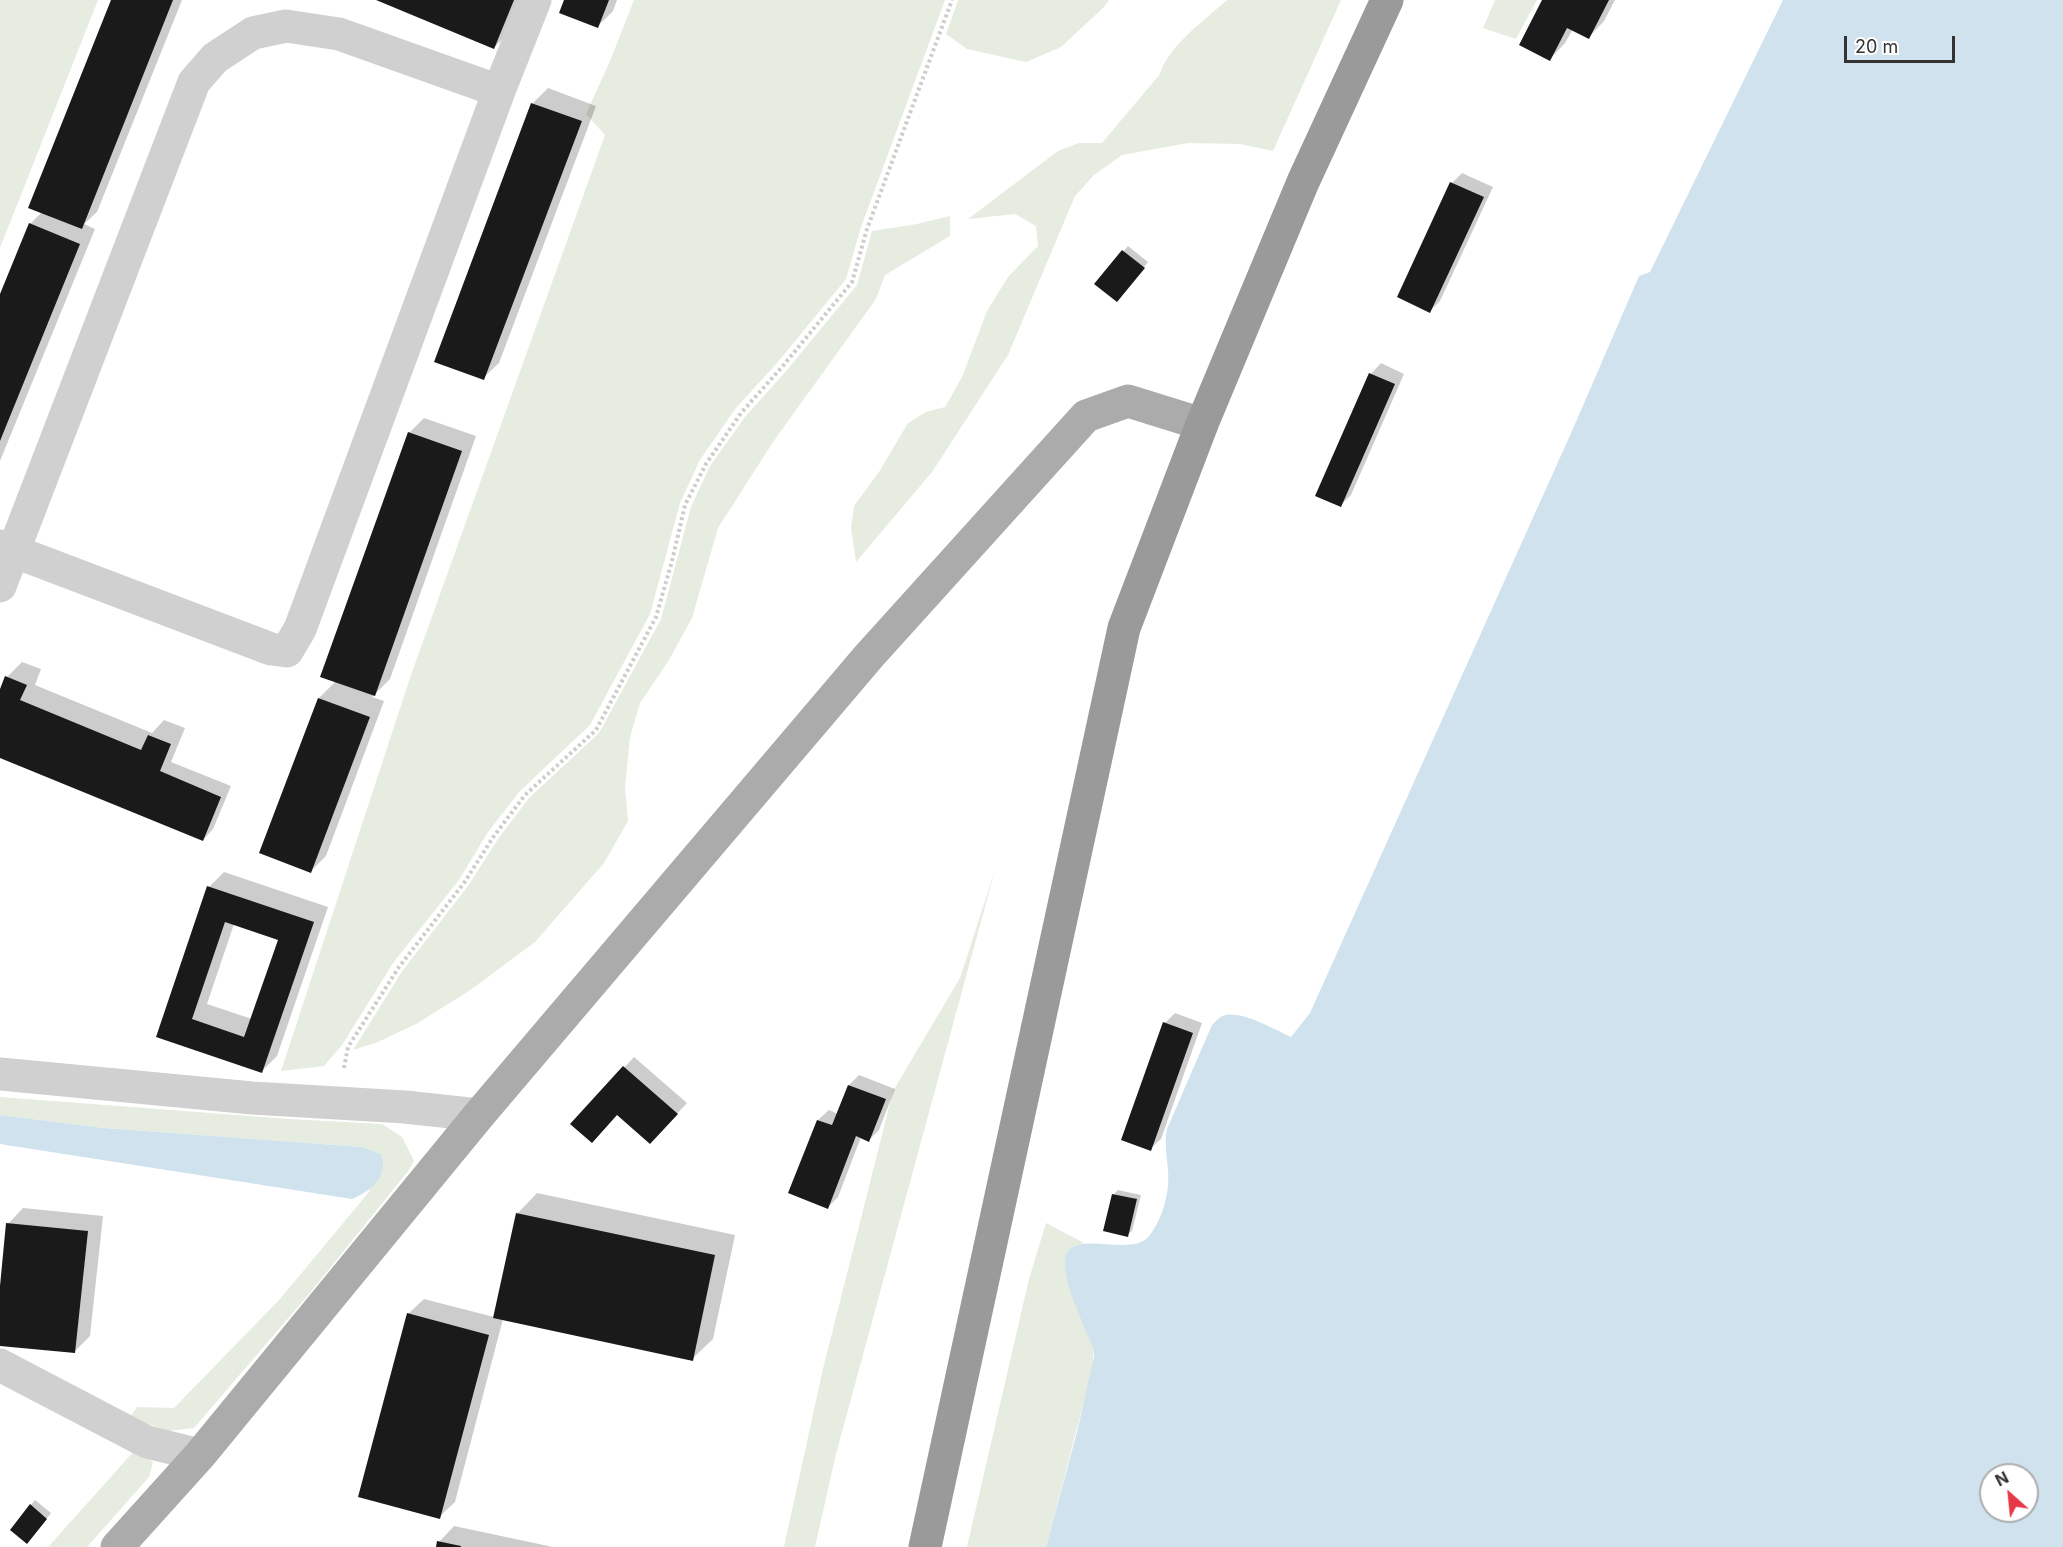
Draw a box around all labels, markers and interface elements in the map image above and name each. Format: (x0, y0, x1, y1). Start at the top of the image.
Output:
scale bar (1847, 24, 1958, 62)
text: 20 m (1855, 36, 1898, 57)
north arrow (1979, 1463, 2039, 1523)
text: N (1992, 1467, 2012, 1490)

